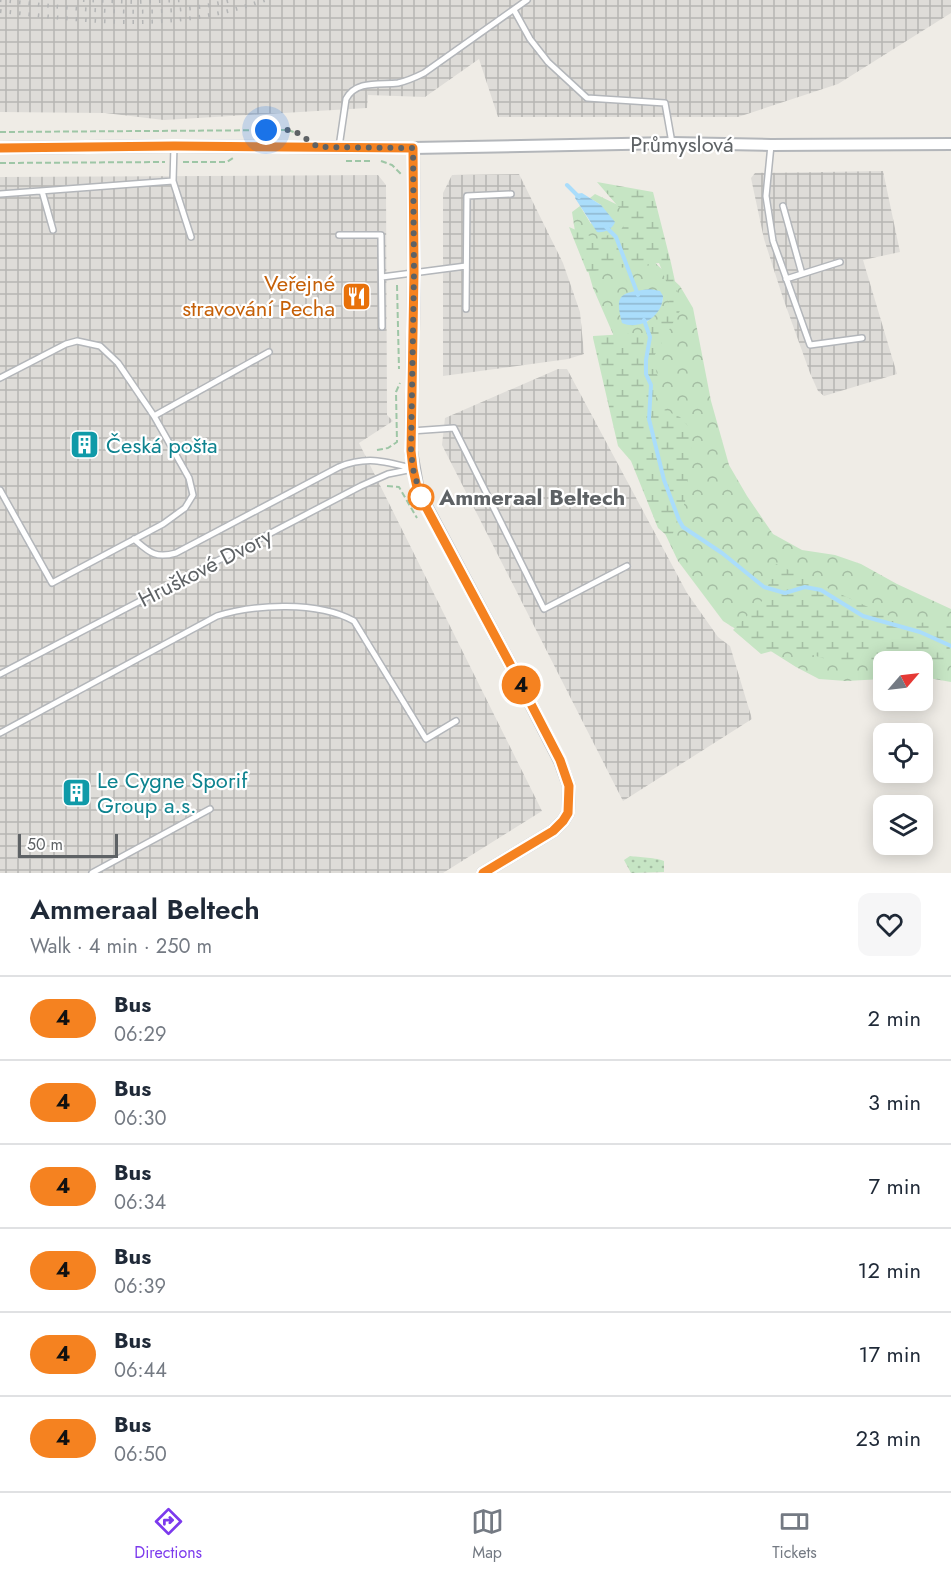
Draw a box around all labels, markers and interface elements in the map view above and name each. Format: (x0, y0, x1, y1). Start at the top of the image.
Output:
your location (251, 115, 281, 145)
street label: Průmyslová (630, 128, 734, 160)
place label: Veřejné stravování Pecha (182, 267, 335, 324)
restaurant icon: Veřejné stravování Pecha (340, 280, 372, 312)
building icon: Česká pošta (69, 429, 101, 461)
place label: Česká pošta (106, 429, 218, 461)
place label: Ammeraal Beltech (438, 481, 625, 513)
marker: Ammeraal Beltech (408, 484, 434, 510)
street label: Hruškové Dvory (132, 519, 278, 615)
north arrow (873, 651, 933, 711)
map controls (873, 651, 933, 855)
line badge: 4 (502, 666, 540, 704)
text: 4 (514, 670, 528, 700)
button: locate (873, 723, 933, 783)
place label: Le Cygne Sporif Group a.s. (97, 764, 248, 821)
building icon: Le Cygne Sporif Group a.s. (60, 777, 92, 809)
button: layers (873, 795, 933, 855)
scale bar (18, 831, 118, 858)
text: 50 m (27, 833, 63, 856)
text: Ammeraal Beltech (30, 889, 260, 930)
button: heart (858, 893, 921, 956)
text: Walk · 4 min · 250 m (30, 932, 212, 961)
text: Bus (114, 988, 151, 1020)
text: 2 min (867, 1002, 921, 1034)
text: 4 (56, 1003, 70, 1033)
text: 06:29 (114, 1020, 166, 1049)
text: Bus (114, 1072, 151, 1104)
text: 3 min (868, 1086, 921, 1118)
text: 4 (56, 1087, 70, 1117)
text: 06:30 (114, 1104, 166, 1133)
text: Bus (114, 1156, 151, 1188)
text: 7 min (868, 1170, 921, 1202)
text: 4 (56, 1171, 70, 1201)
text: 06:34 (114, 1188, 166, 1217)
text: Bus (114, 1240, 151, 1272)
text: 12 min (858, 1254, 921, 1286)
text: 4 (56, 1255, 70, 1285)
text: 06:39 (114, 1272, 166, 1301)
text: Bus (114, 1324, 151, 1356)
text: 17 min (859, 1338, 921, 1370)
text: 4 (56, 1339, 70, 1369)
text: 06:44 (114, 1356, 167, 1385)
text: Bus (114, 1408, 151, 1440)
text: 23 min (855, 1422, 921, 1454)
text: 4 (56, 1423, 70, 1453)
text: 06:50 (114, 1440, 167, 1469)
tab: Directions (134, 1505, 202, 1564)
tab: Map (471, 1505, 504, 1564)
tab: Tickets (772, 1505, 817, 1564)

